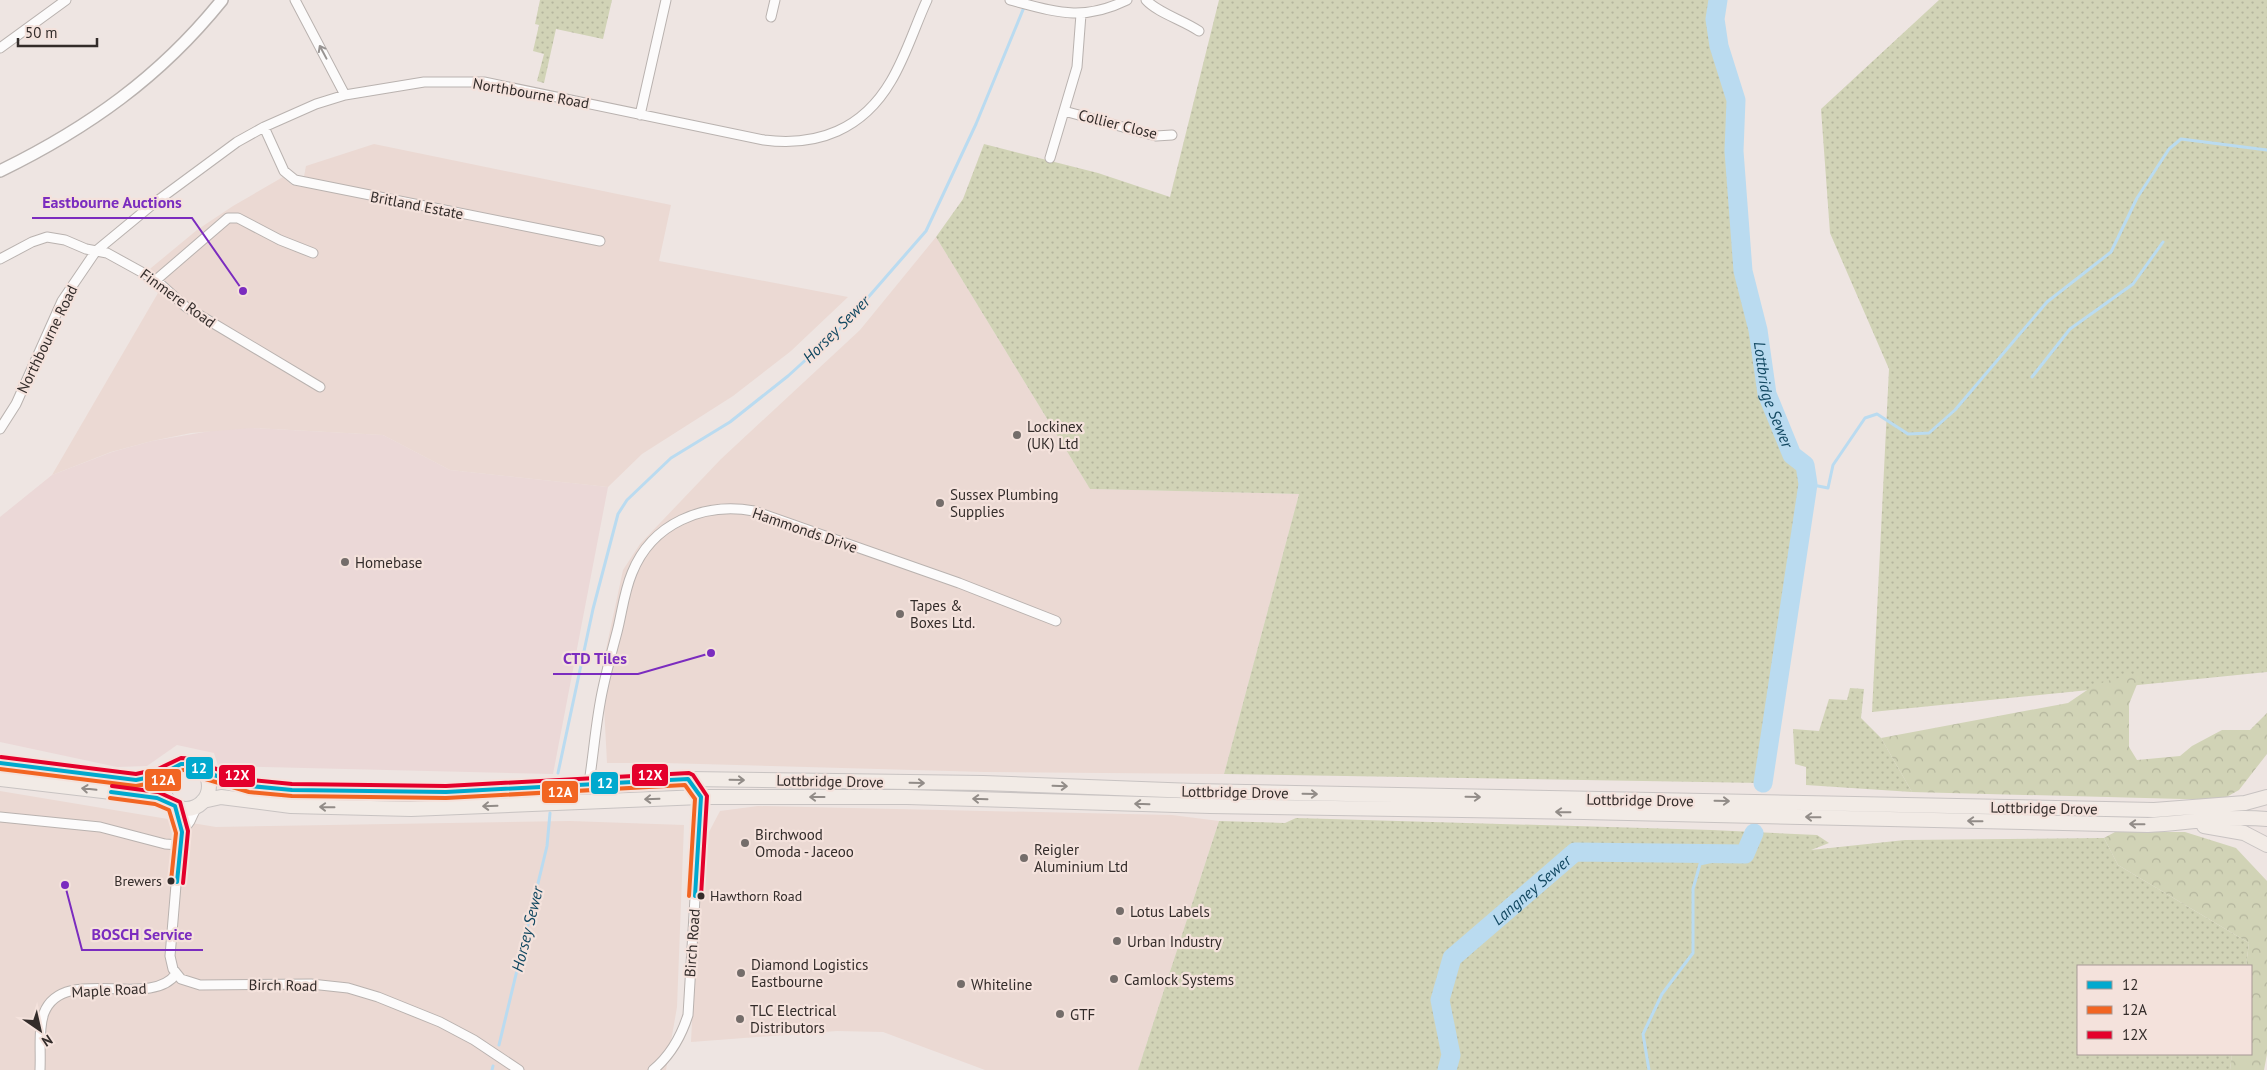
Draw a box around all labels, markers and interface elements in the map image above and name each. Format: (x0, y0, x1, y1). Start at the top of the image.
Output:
scale bar (18, 15, 96, 47)
text: 50 m (25, 23, 58, 42)
one-way arrow (318, 44, 328, 59)
street label: Northbourne Road (471, 73, 591, 113)
street label: Collier Close (1077, 105, 1159, 143)
callout: Eastbourne Auctions (32, 187, 192, 218)
street label: Britland Estate (369, 187, 465, 223)
text: Eastbourne Auctions (42, 192, 182, 212)
street label: Finmere Road (137, 264, 219, 332)
street label: Northbourne Road (13, 282, 81, 396)
water label: Horsey Sewer (798, 290, 875, 367)
water label: Lottbridge Sewer (1750, 340, 1799, 452)
place label: Lockinex (UK) Ltd (1027, 417, 1083, 453)
marker: Lockinex (UK) Ltd (1011, 429, 1023, 441)
place label: Sussex Plumbing Supplies (950, 485, 1059, 521)
marker: Sussex Plumbing Supplies (934, 497, 946, 509)
street label: Hammonds Drive (750, 503, 860, 557)
place label: Homebase (355, 553, 422, 572)
marker: Homebase (339, 556, 351, 568)
place label: Tapes & Boxes Ltd. (910, 596, 975, 632)
marker: Tapes & Boxes Ltd. (894, 608, 906, 620)
callout: CTD Tiles (553, 643, 638, 674)
text: CTD Tiles (563, 648, 627, 668)
line badge: 12 (185, 756, 214, 780)
text: 12 (191, 759, 207, 777)
line badge: 12X (631, 763, 669, 787)
line badge: 12X (218, 764, 256, 788)
text: 12X (225, 766, 250, 784)
text: 12X (638, 766, 663, 784)
line badge: 12A (144, 768, 182, 792)
text: 12A (151, 771, 176, 789)
line badge: 12 (590, 771, 619, 795)
street label: Lottbridge Drove (776, 771, 884, 791)
text: 12 (597, 774, 613, 792)
one-way arrow (728, 775, 745, 785)
one-way arrow (909, 778, 925, 787)
line badge: 12A (541, 780, 579, 804)
one-way arrow (1052, 782, 1068, 791)
street label: Lottbridge Drove (1181, 782, 1289, 802)
text: 12A (548, 783, 573, 801)
one-way arrow (81, 784, 97, 794)
one-way arrow (1302, 789, 1318, 799)
street label: Lottbridge Drove (1586, 790, 1694, 810)
one-way arrow (809, 792, 826, 802)
one-way arrow (1464, 792, 1480, 802)
one-way arrow (644, 794, 660, 804)
one-way arrow (972, 794, 988, 804)
one-way arrow (1714, 796, 1730, 806)
street label: Lottbridge Drove (1990, 798, 2098, 818)
one-way arrow (1134, 799, 1150, 809)
one-way arrow (482, 801, 498, 810)
one-way arrow (319, 802, 336, 812)
one-way arrow (1555, 807, 1571, 816)
one-way arrow (1805, 812, 1821, 822)
one-way arrow (1967, 816, 1984, 826)
one-way arrow (2130, 820, 2146, 829)
place label: Birchwood Omoda - Jaceoo (755, 825, 854, 861)
marker: Birchwood Omoda - Jaceoo (739, 837, 751, 849)
place label: Reigler Aluminium Ltd (1034, 840, 1128, 876)
water label: Langney Sewer (1488, 849, 1576, 929)
marker: Reigler Aluminium Ltd (1018, 852, 1030, 864)
place label: Brewers (114, 872, 162, 890)
marker: Brewers (166, 876, 176, 886)
water label: Horsey Sewer (507, 883, 548, 974)
place label: Hawthorn Road (710, 887, 802, 905)
marker: Hawthorn Road (696, 891, 706, 901)
place label: Lotus Labels (1130, 902, 1210, 921)
marker: Lotus Labels (1114, 905, 1126, 917)
street label: Birch Road (680, 908, 704, 978)
callout: BOSCH Service (82, 919, 203, 950)
text: BOSCH Service (91, 924, 193, 944)
place label: Urban Industry (1127, 932, 1222, 951)
marker: Urban Industry (1111, 935, 1123, 947)
place label: Diamond Logistics Eastbourne (751, 955, 868, 991)
legend (2077, 965, 2252, 1055)
marker: Diamond Logistics Eastbourne (735, 967, 747, 979)
place label: Camlock Systems (1124, 970, 1234, 989)
marker: Camlock Systems (1108, 973, 1120, 985)
street label: Birch Road (249, 975, 317, 995)
place label: Whiteline (971, 975, 1032, 994)
text: 12 (2122, 975, 2138, 994)
marker: Whiteline (955, 978, 967, 990)
street label: Maple Road (71, 979, 147, 1001)
text: 12A (2122, 1000, 2147, 1019)
place label: TLC Electrical Distributors (750, 1001, 837, 1037)
north arrow (15, 1005, 65, 1055)
place label: GTF (1070, 1005, 1095, 1024)
marker: GTF (1054, 1008, 1066, 1020)
marker: TLC Electrical Distributors (734, 1013, 746, 1025)
text: 12X (2122, 1025, 2148, 1044)
text: N (38, 1031, 56, 1051)

